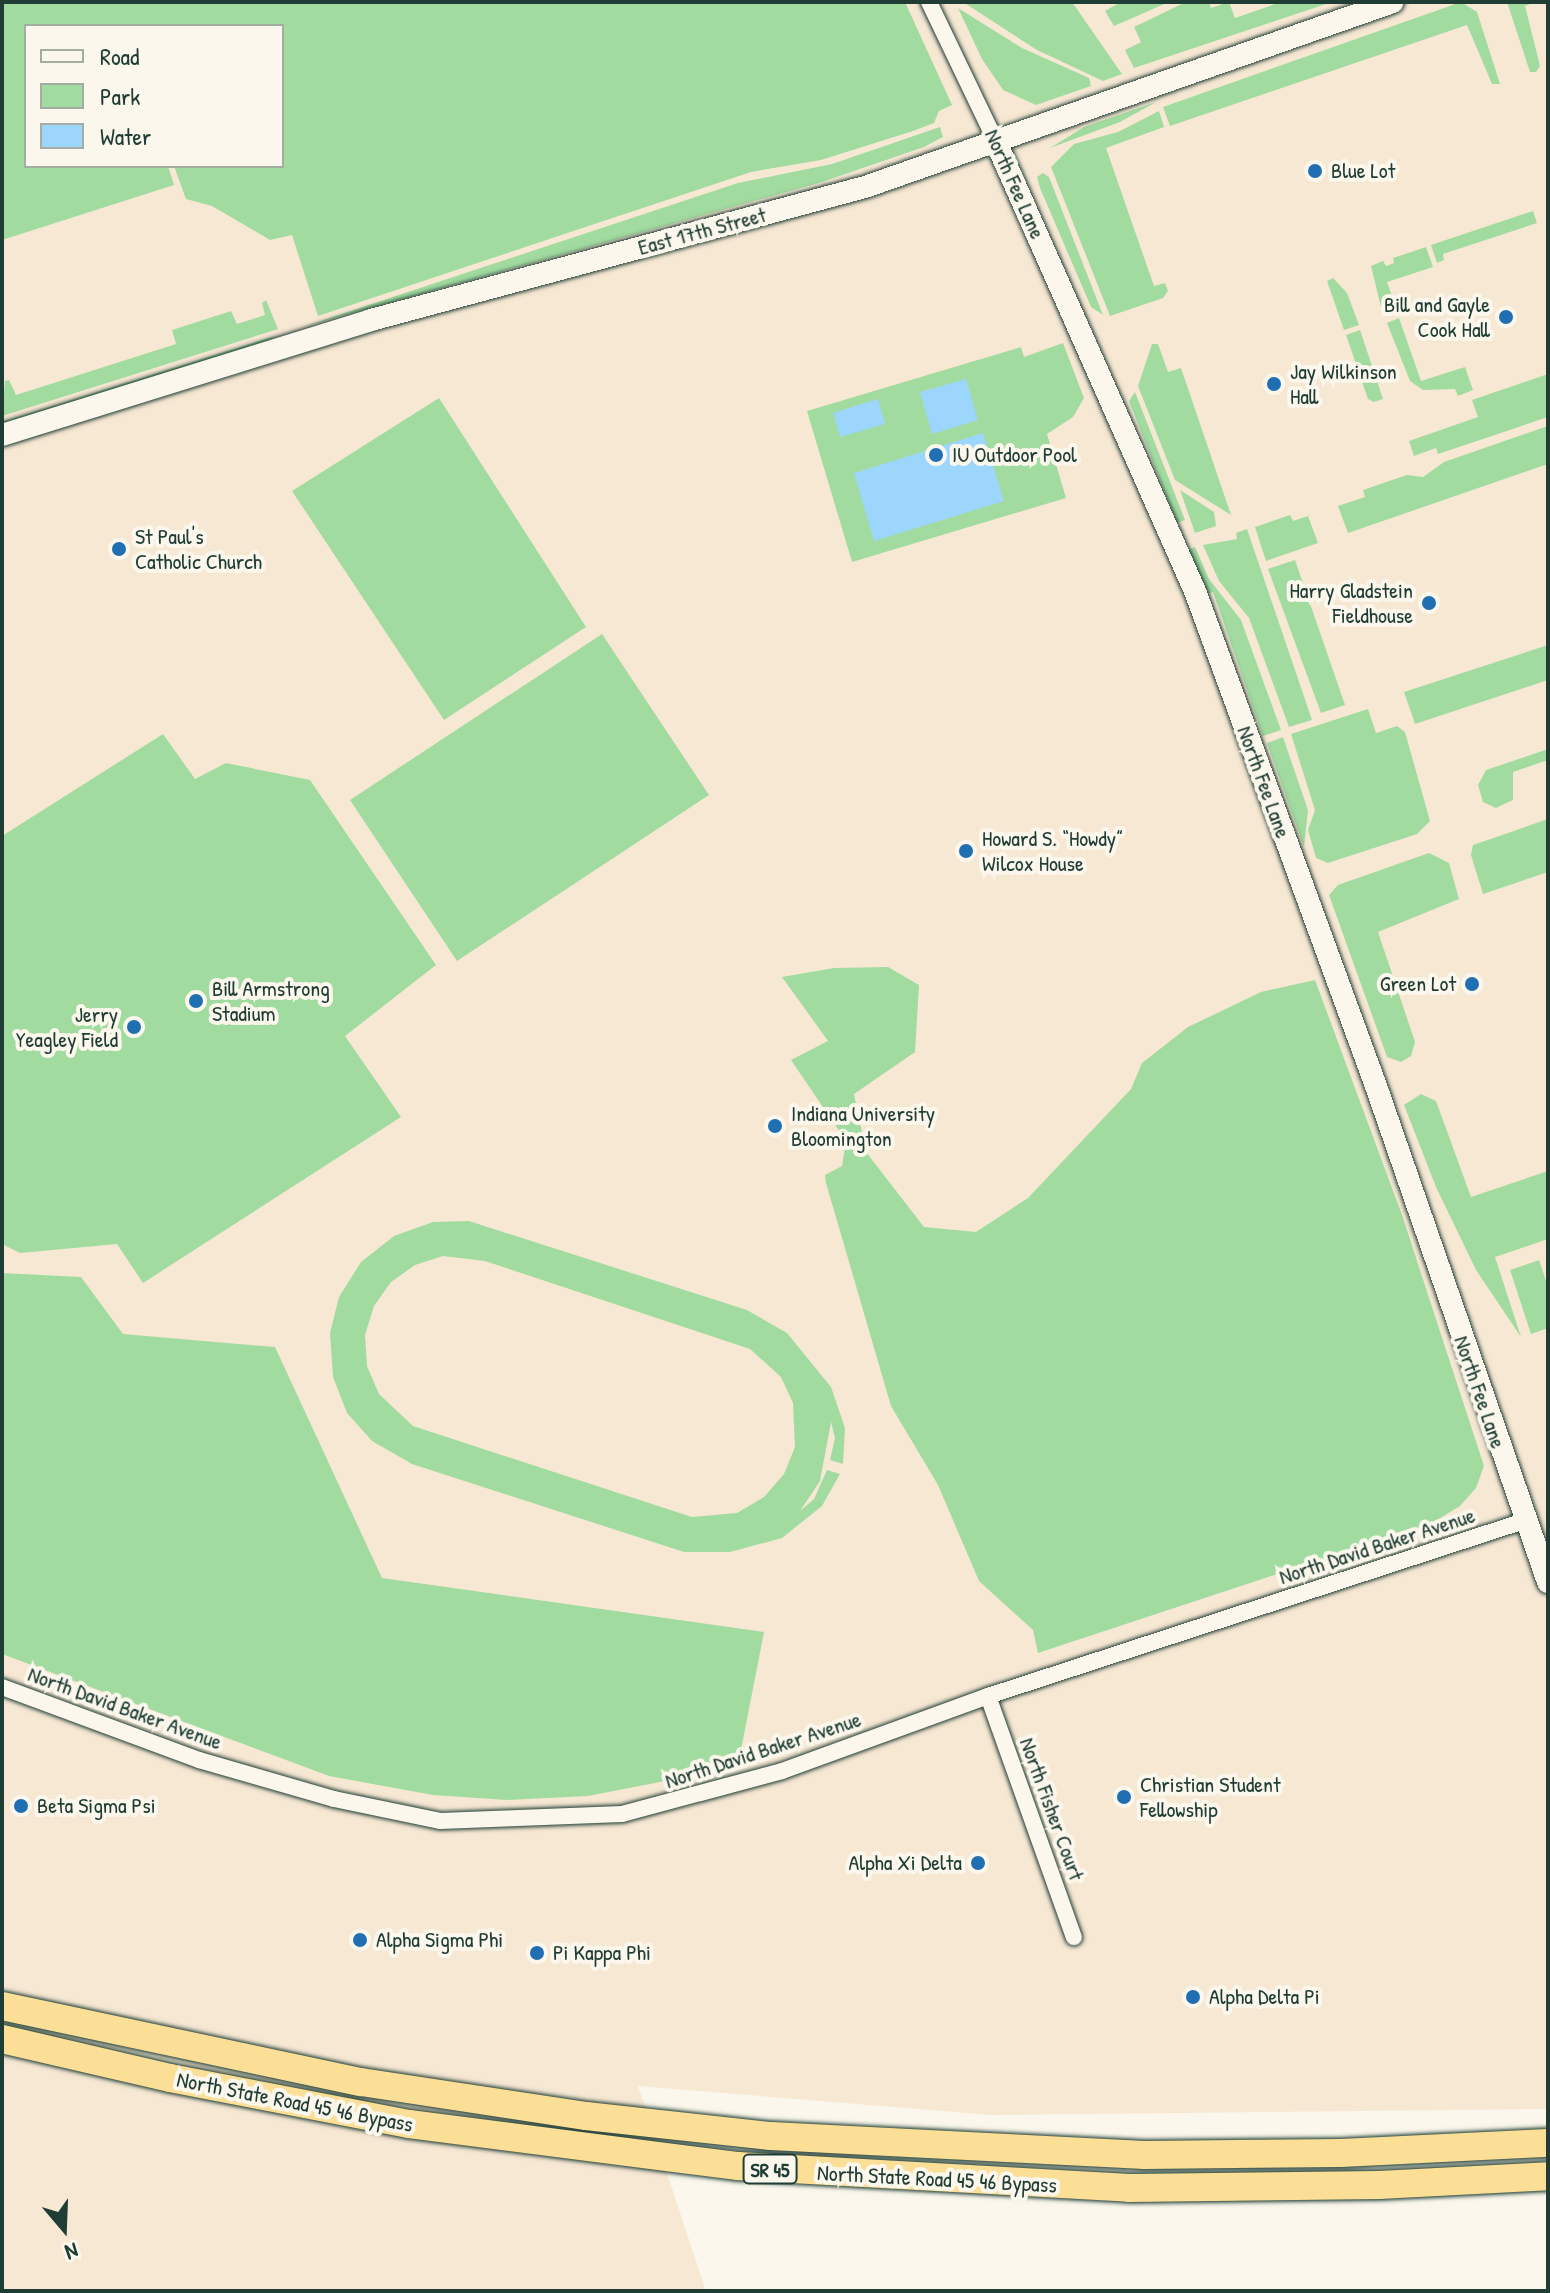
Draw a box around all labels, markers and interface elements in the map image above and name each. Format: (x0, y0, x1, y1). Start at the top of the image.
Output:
legend (24, 24, 284, 168)
text: Road (100, 40, 139, 72)
text: Park (100, 80, 140, 112)
text: Water (100, 120, 151, 152)
street label: North Fee Lane (979, 125, 1051, 243)
place label: Blue Lot (1331, 158, 1395, 184)
marker: Blue Lot (1306, 162, 1324, 180)
street label: East 17th Street (635, 201, 769, 261)
place label: Bill and Gayle Cook Hall (1384, 291, 1490, 342)
marker: Bill and Gayle Cook Hall (1497, 308, 1515, 326)
place label: Jay Wilkinson Hall (1290, 358, 1397, 410)
marker: Jay Wilkinson Hall (1265, 375, 1283, 393)
place label: IU Outdoor Pool (952, 442, 1077, 468)
marker: IU Outdoor Pool (927, 446, 945, 464)
place label: St Paul's Catholic Church (135, 523, 262, 574)
marker: St Paul's Catholic Church (110, 540, 128, 558)
place label: Harry Gladstein Fieldhouse (1289, 577, 1413, 628)
marker: Harry Gladstein Fieldhouse (1420, 594, 1438, 612)
street label: North Fee Lane (1232, 722, 1296, 842)
place label: Howard S. “Howdy” Wilcox House (982, 825, 1123, 876)
marker: Howard S. “Howdy” Wilcox House (957, 842, 975, 860)
place label: Green Lot (1380, 971, 1456, 997)
place label: Bill Armstrong Stadium (212, 975, 330, 1026)
marker: Green Lot (1463, 975, 1481, 993)
marker: Bill Armstrong Stadium (187, 992, 205, 1010)
place label: Jerry Yeagley Field (16, 1001, 118, 1052)
marker: Jerry Yeagley Field (125, 1018, 143, 1036)
place label: Indiana University Bloomington (791, 1100, 935, 1152)
marker: Indiana University Bloomington (766, 1117, 784, 1135)
street label: North Fee Lane (1448, 1332, 1512, 1452)
street label: North David Baker Avenue (1276, 1502, 1478, 1590)
street label: North David Baker Avenue (24, 1661, 226, 1755)
street label: North David Baker Avenue (662, 1706, 864, 1794)
street label: North Fisher Court (1014, 1734, 1090, 1884)
place label: Christian Student Fellowship (1140, 1771, 1281, 1822)
marker: Christian Student Fellowship (1115, 1788, 1133, 1806)
place label: Beta Sigma Psi (37, 1793, 156, 1819)
marker: Beta Sigma Psi (12, 1797, 30, 1815)
place label: Alpha Xi Delta (849, 1850, 962, 1876)
marker: Alpha Xi Delta (969, 1854, 987, 1872)
place label: Alpha Sigma Phi (376, 1927, 503, 1953)
marker: Alpha Sigma Phi (351, 1931, 369, 1949)
place label: Pi Kappa Phi (553, 1940, 651, 1966)
marker: Pi Kappa Phi (528, 1944, 546, 1962)
place label: Alpha Delta Pi (1209, 1984, 1320, 2010)
marker: Alpha Delta Pi (1184, 1988, 1202, 2006)
street label: North State Road 45 46 Bypass (175, 2066, 415, 2138)
road number: SR 45 (742, 2153, 798, 2185)
street label: North State Road 45 46 Bypass (817, 2160, 1057, 2198)
north arrow (24, 2189, 104, 2269)
text: N (61, 2236, 82, 2268)

